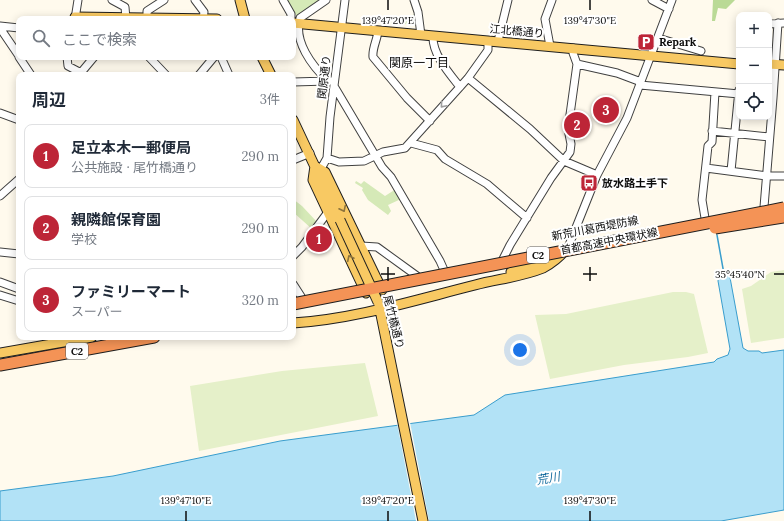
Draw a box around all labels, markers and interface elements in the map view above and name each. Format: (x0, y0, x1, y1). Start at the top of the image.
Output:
map controls (736, 12, 772, 120)
button: + (736, 12, 772, 48)
text: 139°47'20"E (362, 14, 414, 27)
text: 139°47'30"E (564, 14, 616, 27)
search box (16, 16, 296, 60)
street label: 江北橋通り (489, 22, 545, 40)
icon: search (30, 27, 52, 49)
text: ここで検索 (62, 30, 137, 49)
parking icon: Repark (636, 32, 656, 52)
place label: Repark (659, 35, 697, 49)
button: − (736, 48, 772, 84)
street label: 関原通り (314, 54, 334, 100)
district label: 関原一丁目 (389, 55, 449, 70)
button: locate (736, 84, 772, 120)
text: 周辺 (32, 89, 66, 111)
text: 3件 (260, 91, 280, 108)
pin: 3 (593, 95, 619, 125)
one-way arrow (440, 101, 447, 108)
pin: 2 (564, 110, 590, 140)
text: 足立本木一郵便局 (71, 138, 191, 157)
text: 1 (43, 148, 49, 165)
text: 290 m (241, 148, 279, 165)
text: 公共施設 · 尾竹橋通り (71, 159, 198, 176)
bus stop icon: 放水路土手下 (579, 173, 599, 193)
place label: 放水路土手下 (602, 176, 668, 190)
one-way arrow (338, 205, 346, 213)
text: 親隣館保育園 (71, 210, 161, 229)
street label: 新荒川葛西堤防線 (550, 213, 640, 243)
text: 2 (43, 220, 49, 237)
text: 290 m (241, 220, 279, 237)
pin: 1 (306, 224, 332, 254)
street label: 首都高速中央環状線 (559, 225, 659, 257)
text: 学校 (71, 231, 97, 248)
road number: C2 (527, 247, 549, 263)
one-way arrow (347, 254, 355, 262)
text: 35°45'40"N (715, 268, 765, 281)
text: ファミリーマート (71, 282, 191, 301)
text: 3 (42, 292, 50, 309)
text: 320 m (242, 292, 279, 309)
street label: 尾竹橋通り (381, 294, 407, 350)
text: スーパー (71, 303, 123, 320)
your location (510, 340, 530, 360)
road number: C2 (66, 343, 88, 359)
water label: 荒川 (535, 468, 563, 487)
text: 139°47'10"E (161, 494, 211, 507)
text: 139°47'20"E (362, 494, 414, 507)
text: 139°47'30"E (564, 494, 616, 507)

